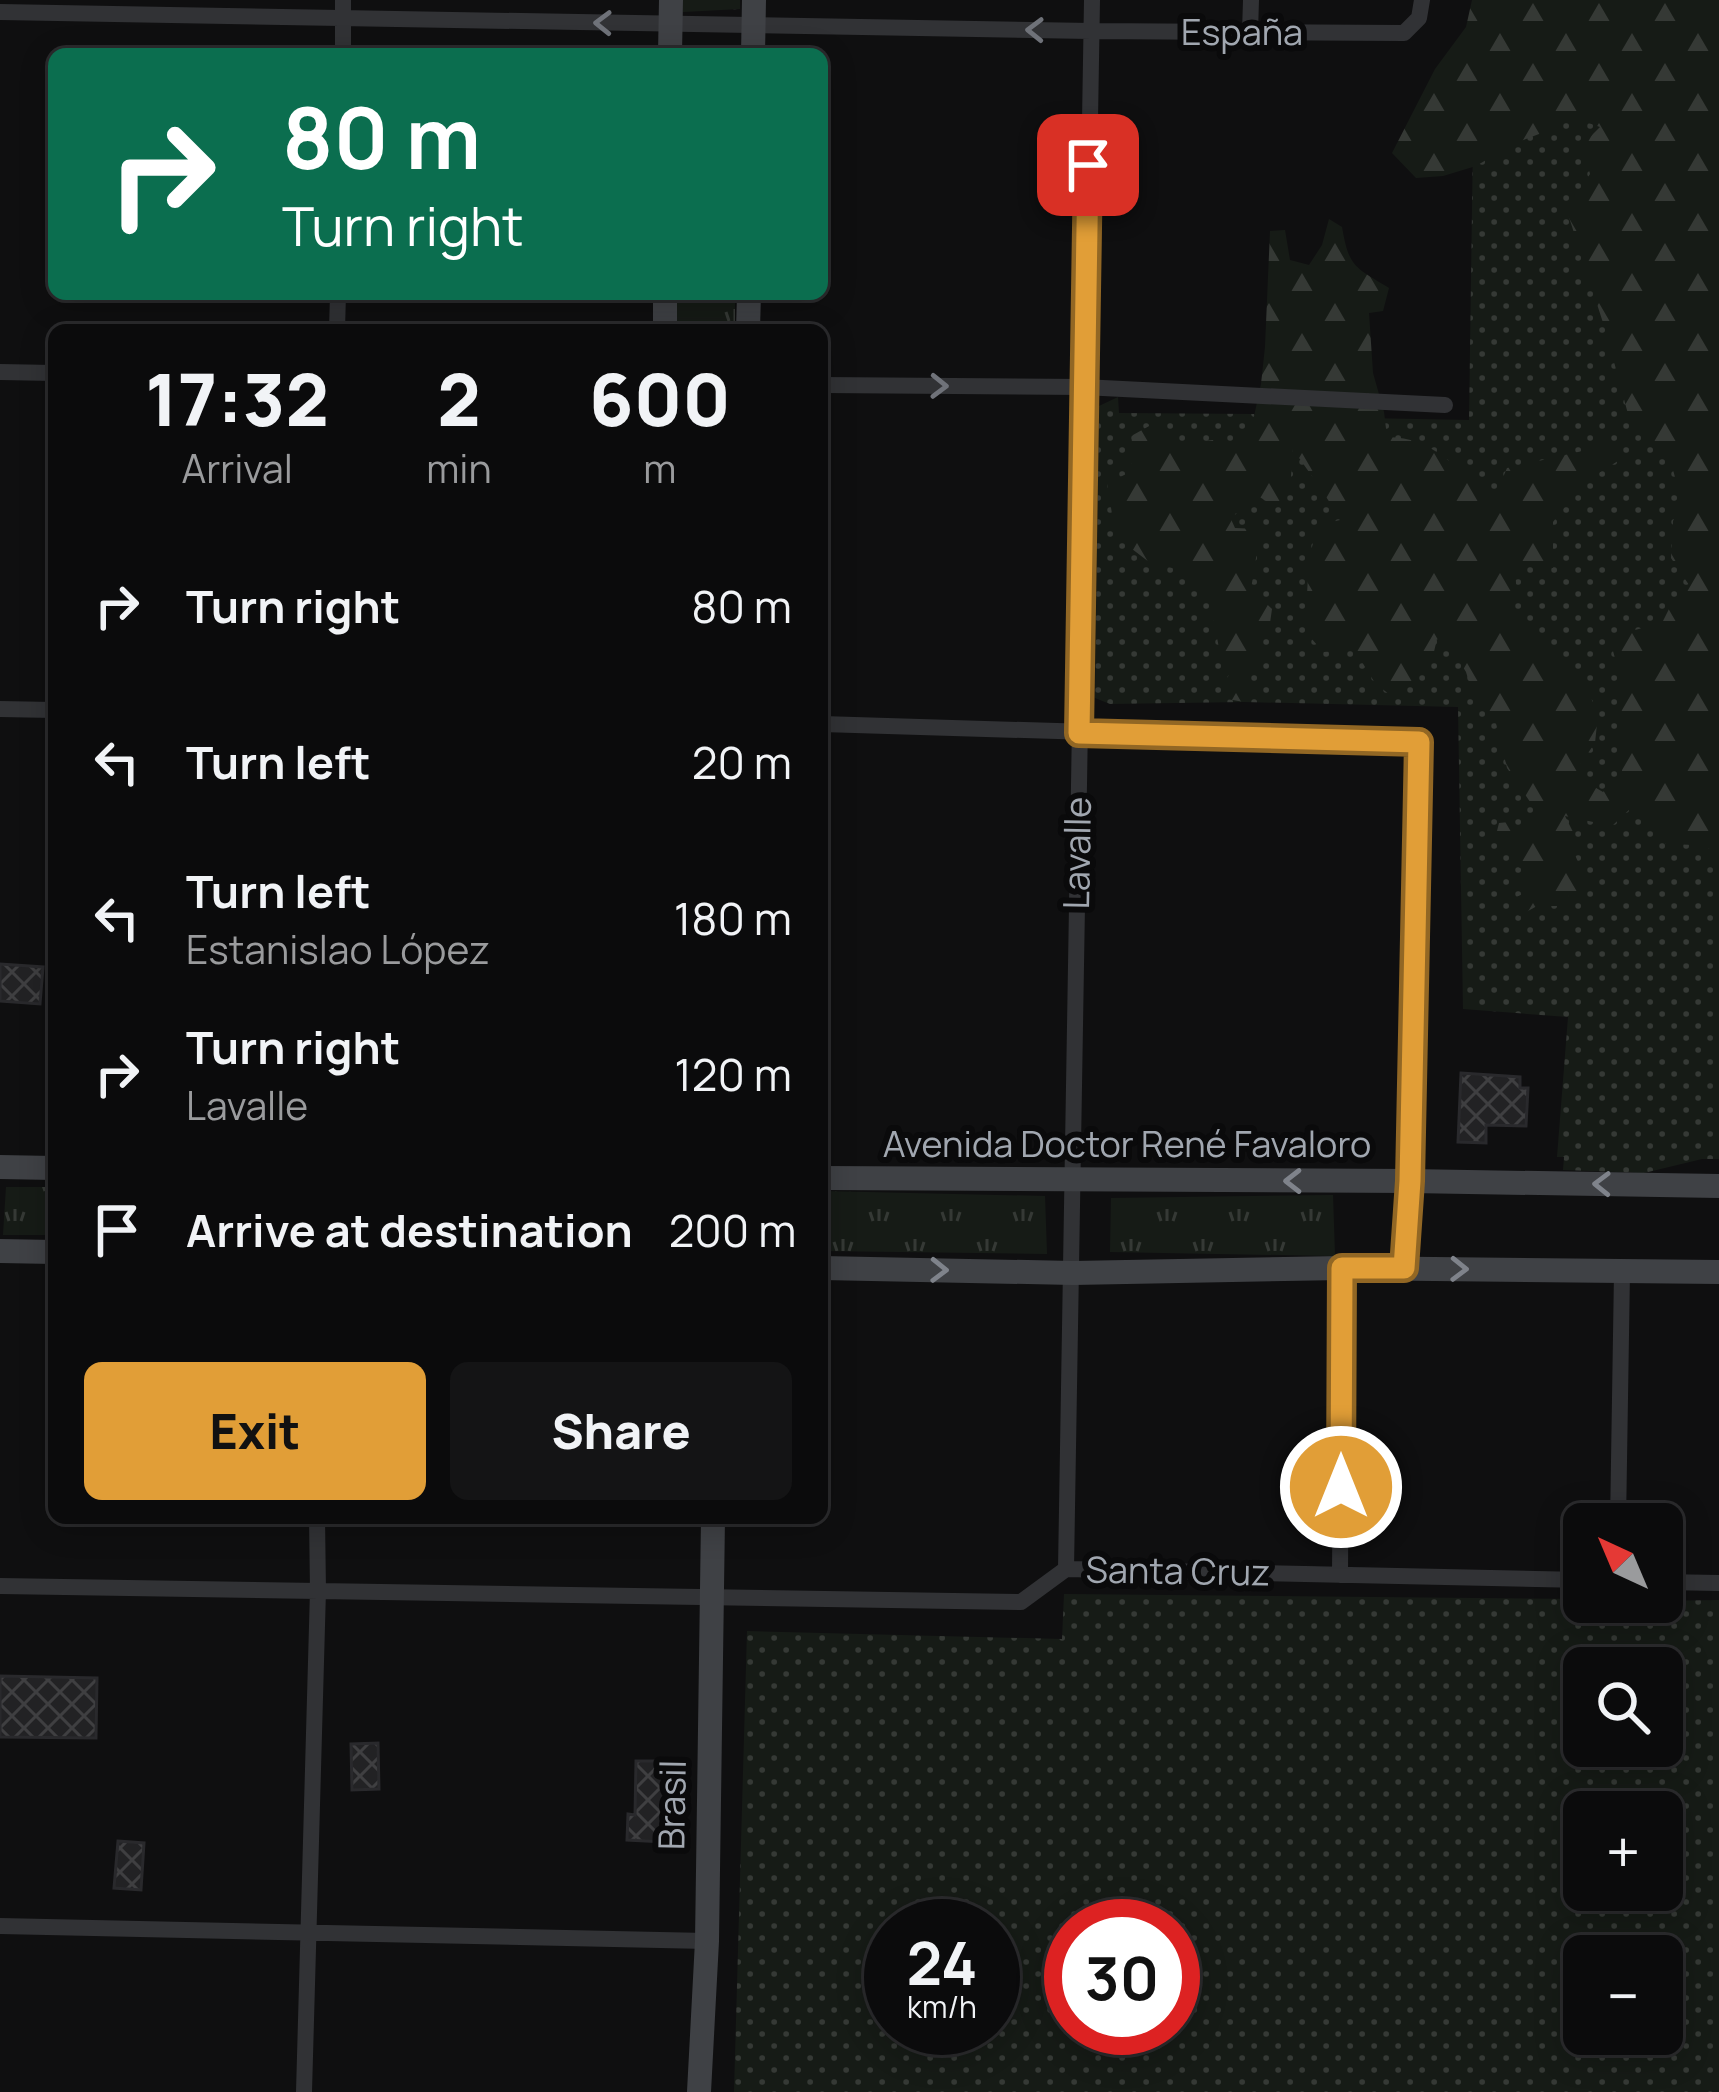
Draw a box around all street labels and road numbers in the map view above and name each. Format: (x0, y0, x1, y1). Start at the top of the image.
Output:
street label: España (1181, 7, 1303, 56)
street label: Lavalle (1051, 796, 1102, 910)
street label: Avenida Doctor René Favaloro (883, 1119, 1371, 1168)
street label: Santa Cruz (1085, 1544, 1271, 1597)
street label: Brasil (646, 1760, 697, 1850)

